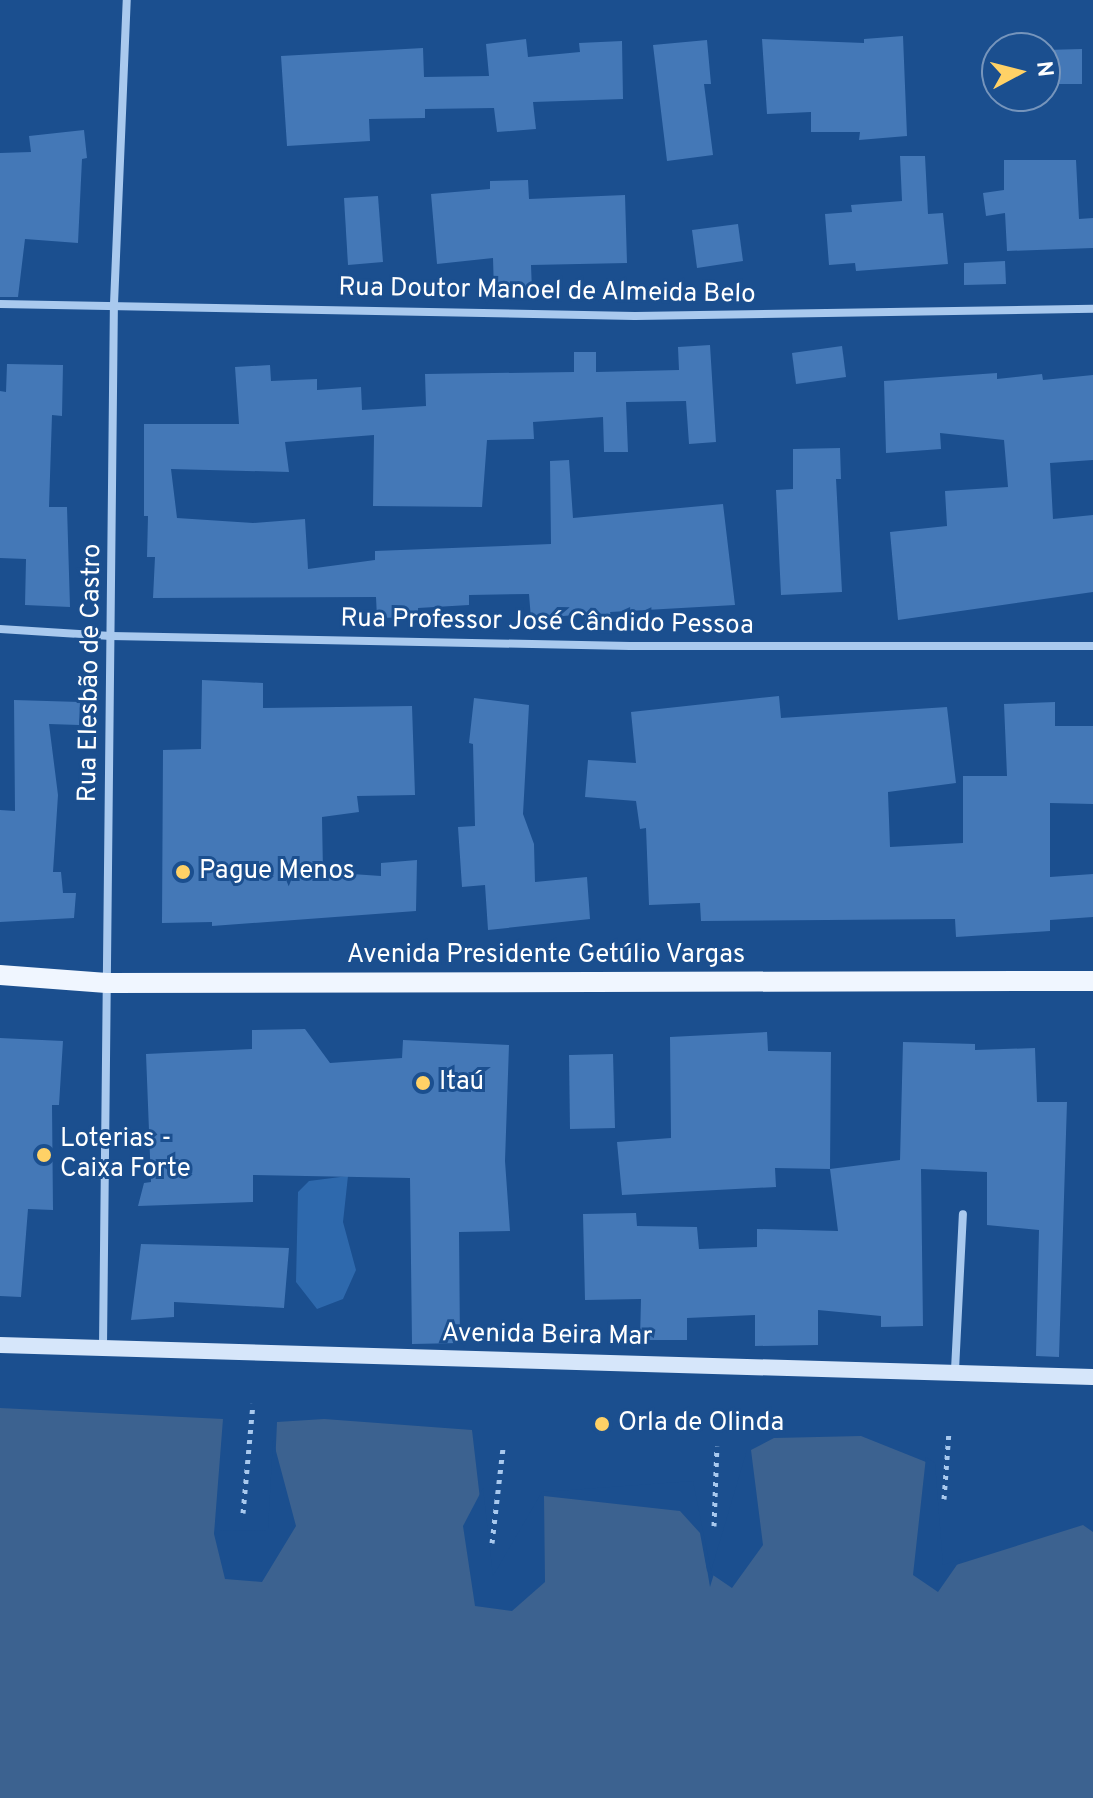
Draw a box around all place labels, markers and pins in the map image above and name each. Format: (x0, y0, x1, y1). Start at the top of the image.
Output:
place label: Pague Menos (199, 856, 355, 888)
marker: Pague Menos (174, 863, 192, 881)
place label: Itaú (439, 1067, 484, 1099)
marker: Itaú (414, 1074, 432, 1092)
place label: Loterias - Caixa Forte (60, 1124, 191, 1186)
marker: Loterias - Caixa Forte (35, 1146, 53, 1164)
place label: Orla de Olinda (618, 1408, 784, 1440)
marker: Orla de Olinda (593, 1415, 611, 1433)

